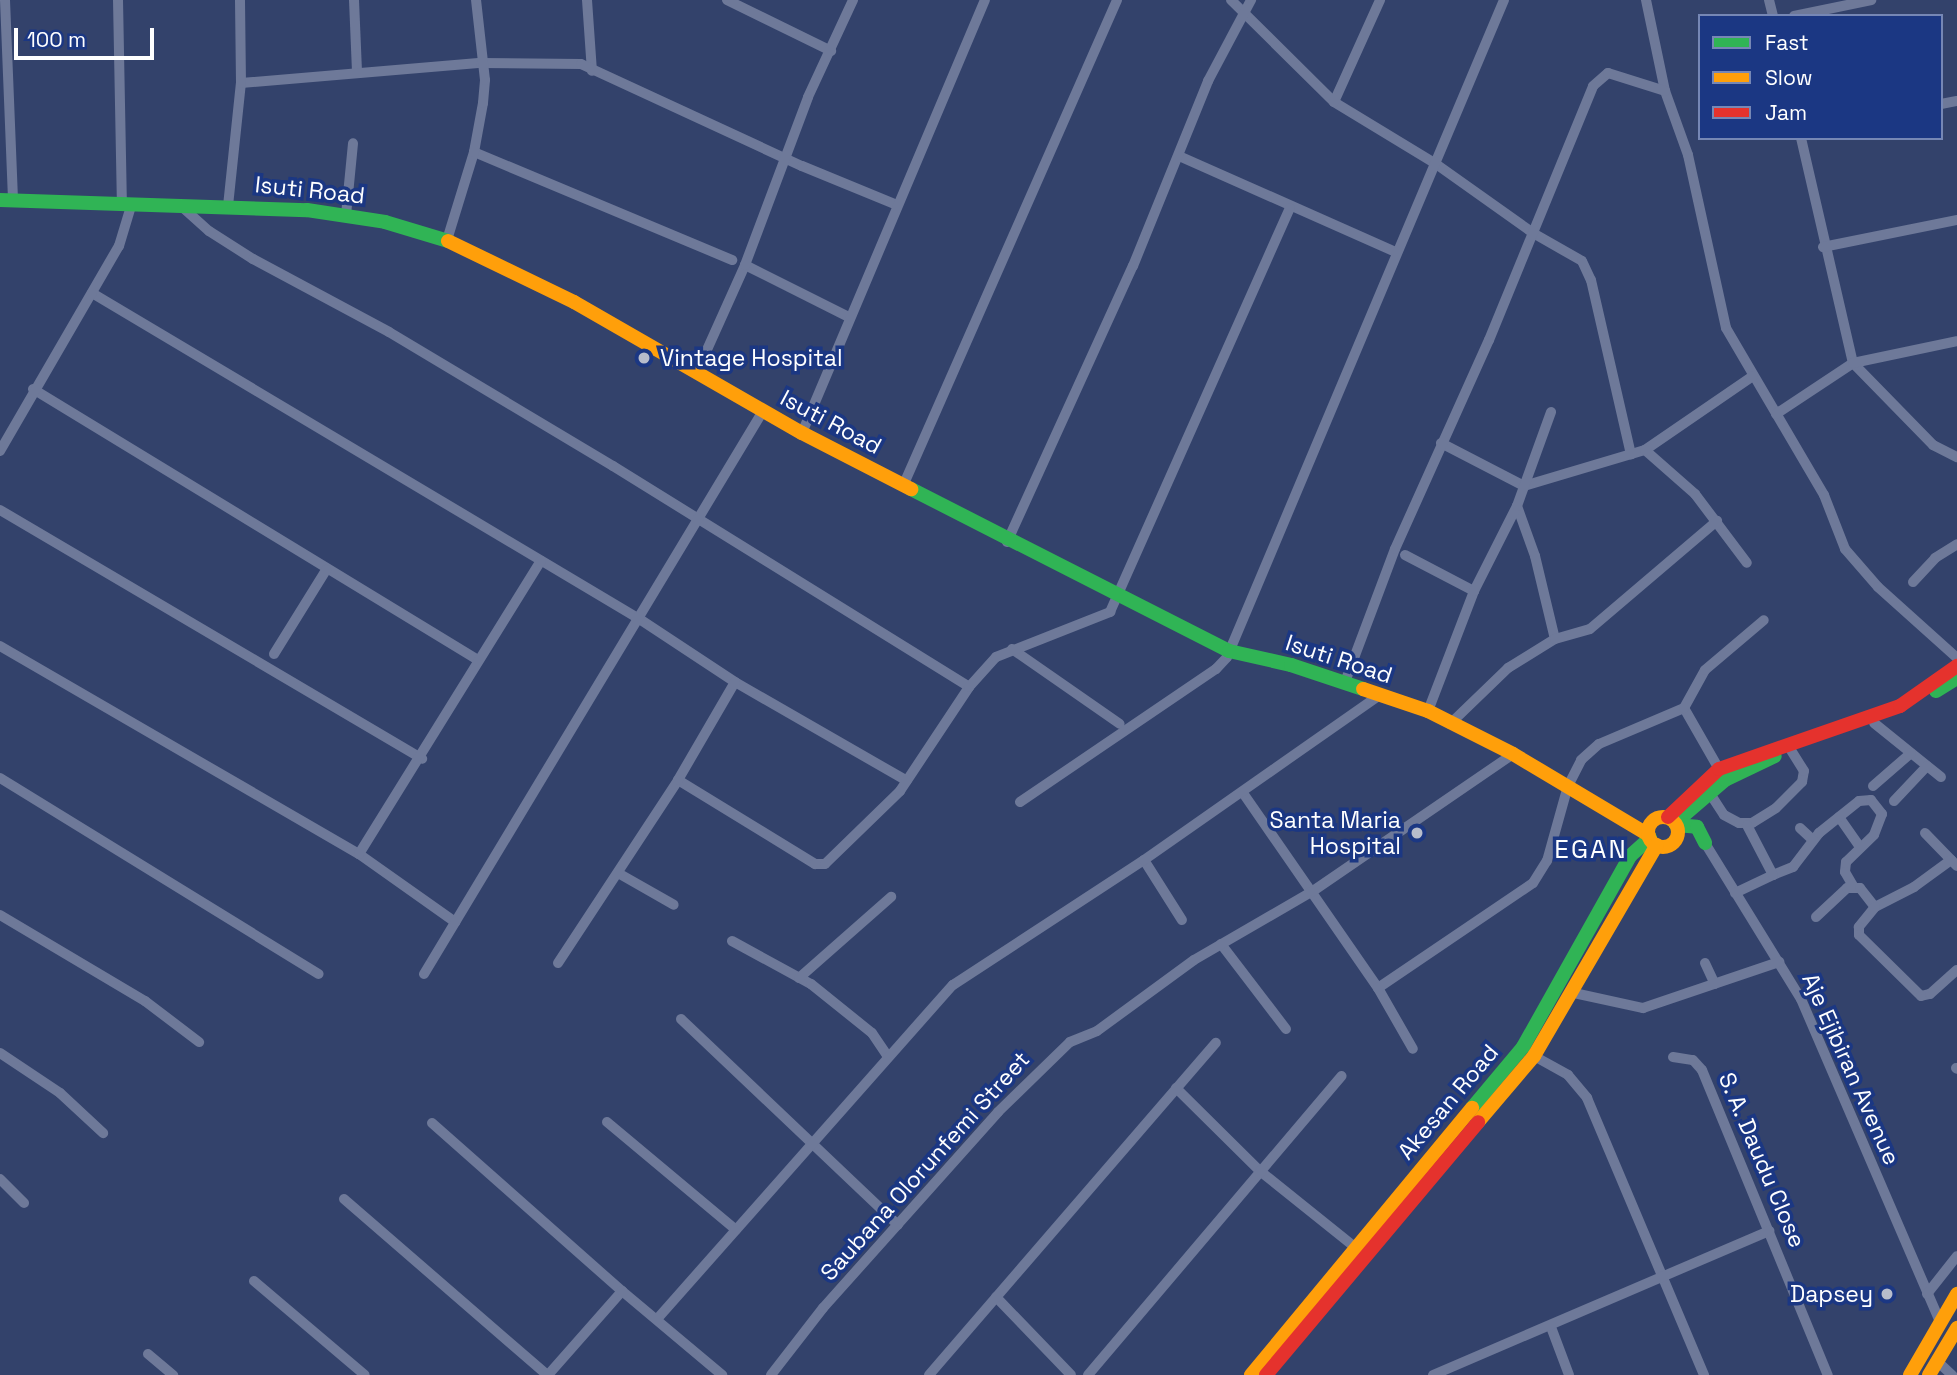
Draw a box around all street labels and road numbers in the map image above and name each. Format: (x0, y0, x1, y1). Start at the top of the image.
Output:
street label: Isuti Road (254, 171, 366, 209)
street label: Isuti Road (776, 384, 886, 460)
street label: Isuti Road (1282, 629, 1396, 689)
street label: Aje Ejibiran Avenue (1796, 969, 1906, 1169)
street label: Akesan Road (1392, 1039, 1504, 1165)
street label: Saubana Olorunfemi Street (815, 1046, 1035, 1286)
street label: S. A. Daudu Close (1712, 1067, 1812, 1253)

